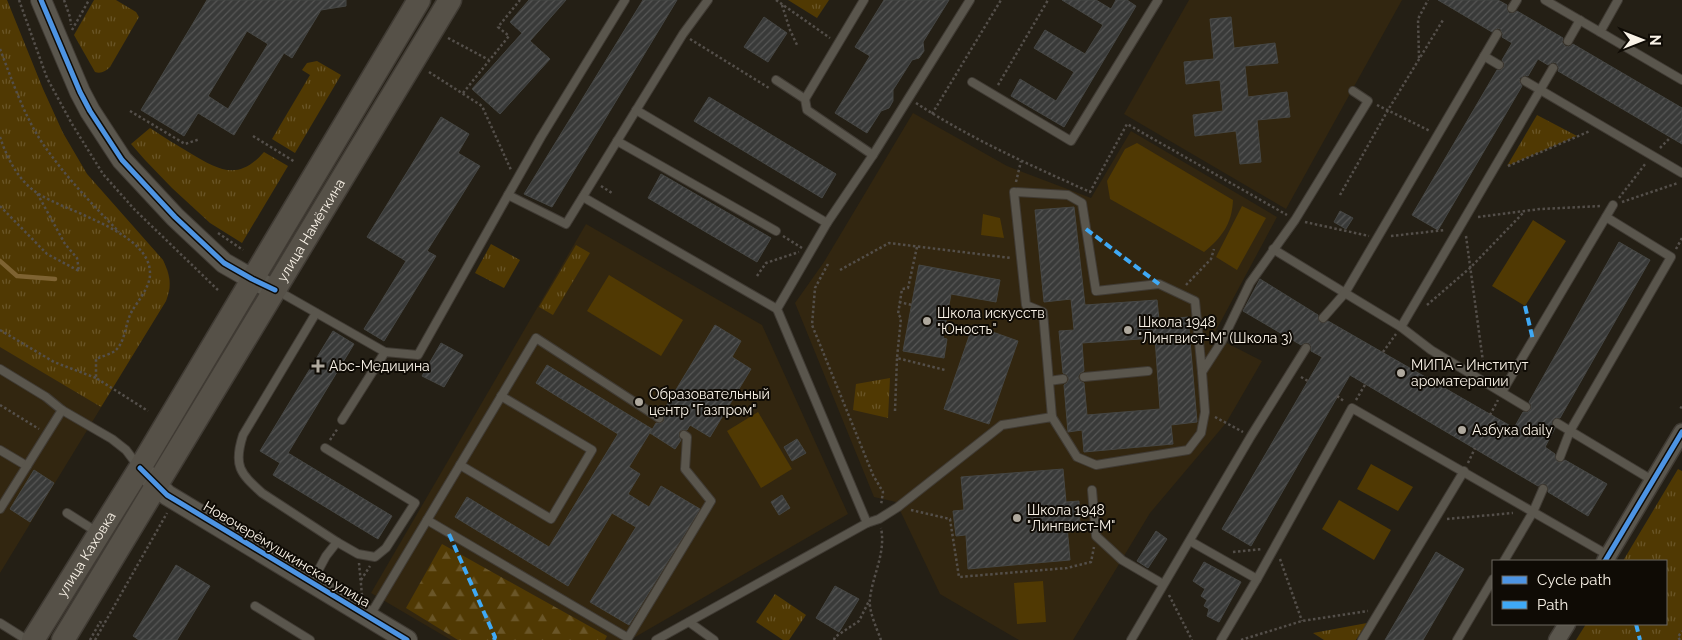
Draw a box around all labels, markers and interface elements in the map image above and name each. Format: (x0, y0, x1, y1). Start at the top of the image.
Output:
north arrow (1617, 15, 1667, 65)
text: N (1647, 35, 1663, 45)
street label: улица Намёткина (274, 176, 348, 284)
place label: Школа искусств "Юность" (937, 305, 1045, 337)
place label: Школа 1948 "Лингвист-М" (Школа 3) (1138, 314, 1293, 346)
marker: Школа искусств "Юность" (921, 315, 933, 327)
marker: Школа 1948 "Лингвист-М" (Школа 3) (1122, 324, 1134, 336)
place label: МИПА - Институт ароматерапии (1411, 357, 1529, 389)
place label: Abc-Медицина (329, 358, 430, 374)
marker: Abc-Медицина (311, 359, 325, 373)
marker: МИПА - Институт ароматерапии (1395, 367, 1407, 379)
place label: Образовательный центр "Газпром" (649, 386, 770, 418)
marker: Образовательный центр "Газпром" (633, 396, 645, 408)
place label: Азбука daily (1472, 422, 1553, 438)
marker: Азбука daily (1456, 424, 1468, 436)
street label: Новочерёмушкинская улица (201, 498, 373, 610)
place label: Школа 1948 "Лингвист-М" (1027, 502, 1115, 534)
street label: улица Каховка (54, 509, 119, 600)
marker: Школа 1948 "Лингвист-М" (1011, 512, 1023, 524)
legend (1492, 560, 1667, 625)
text: Cycle path (1537, 571, 1611, 589)
text: Path (1537, 596, 1568, 614)

